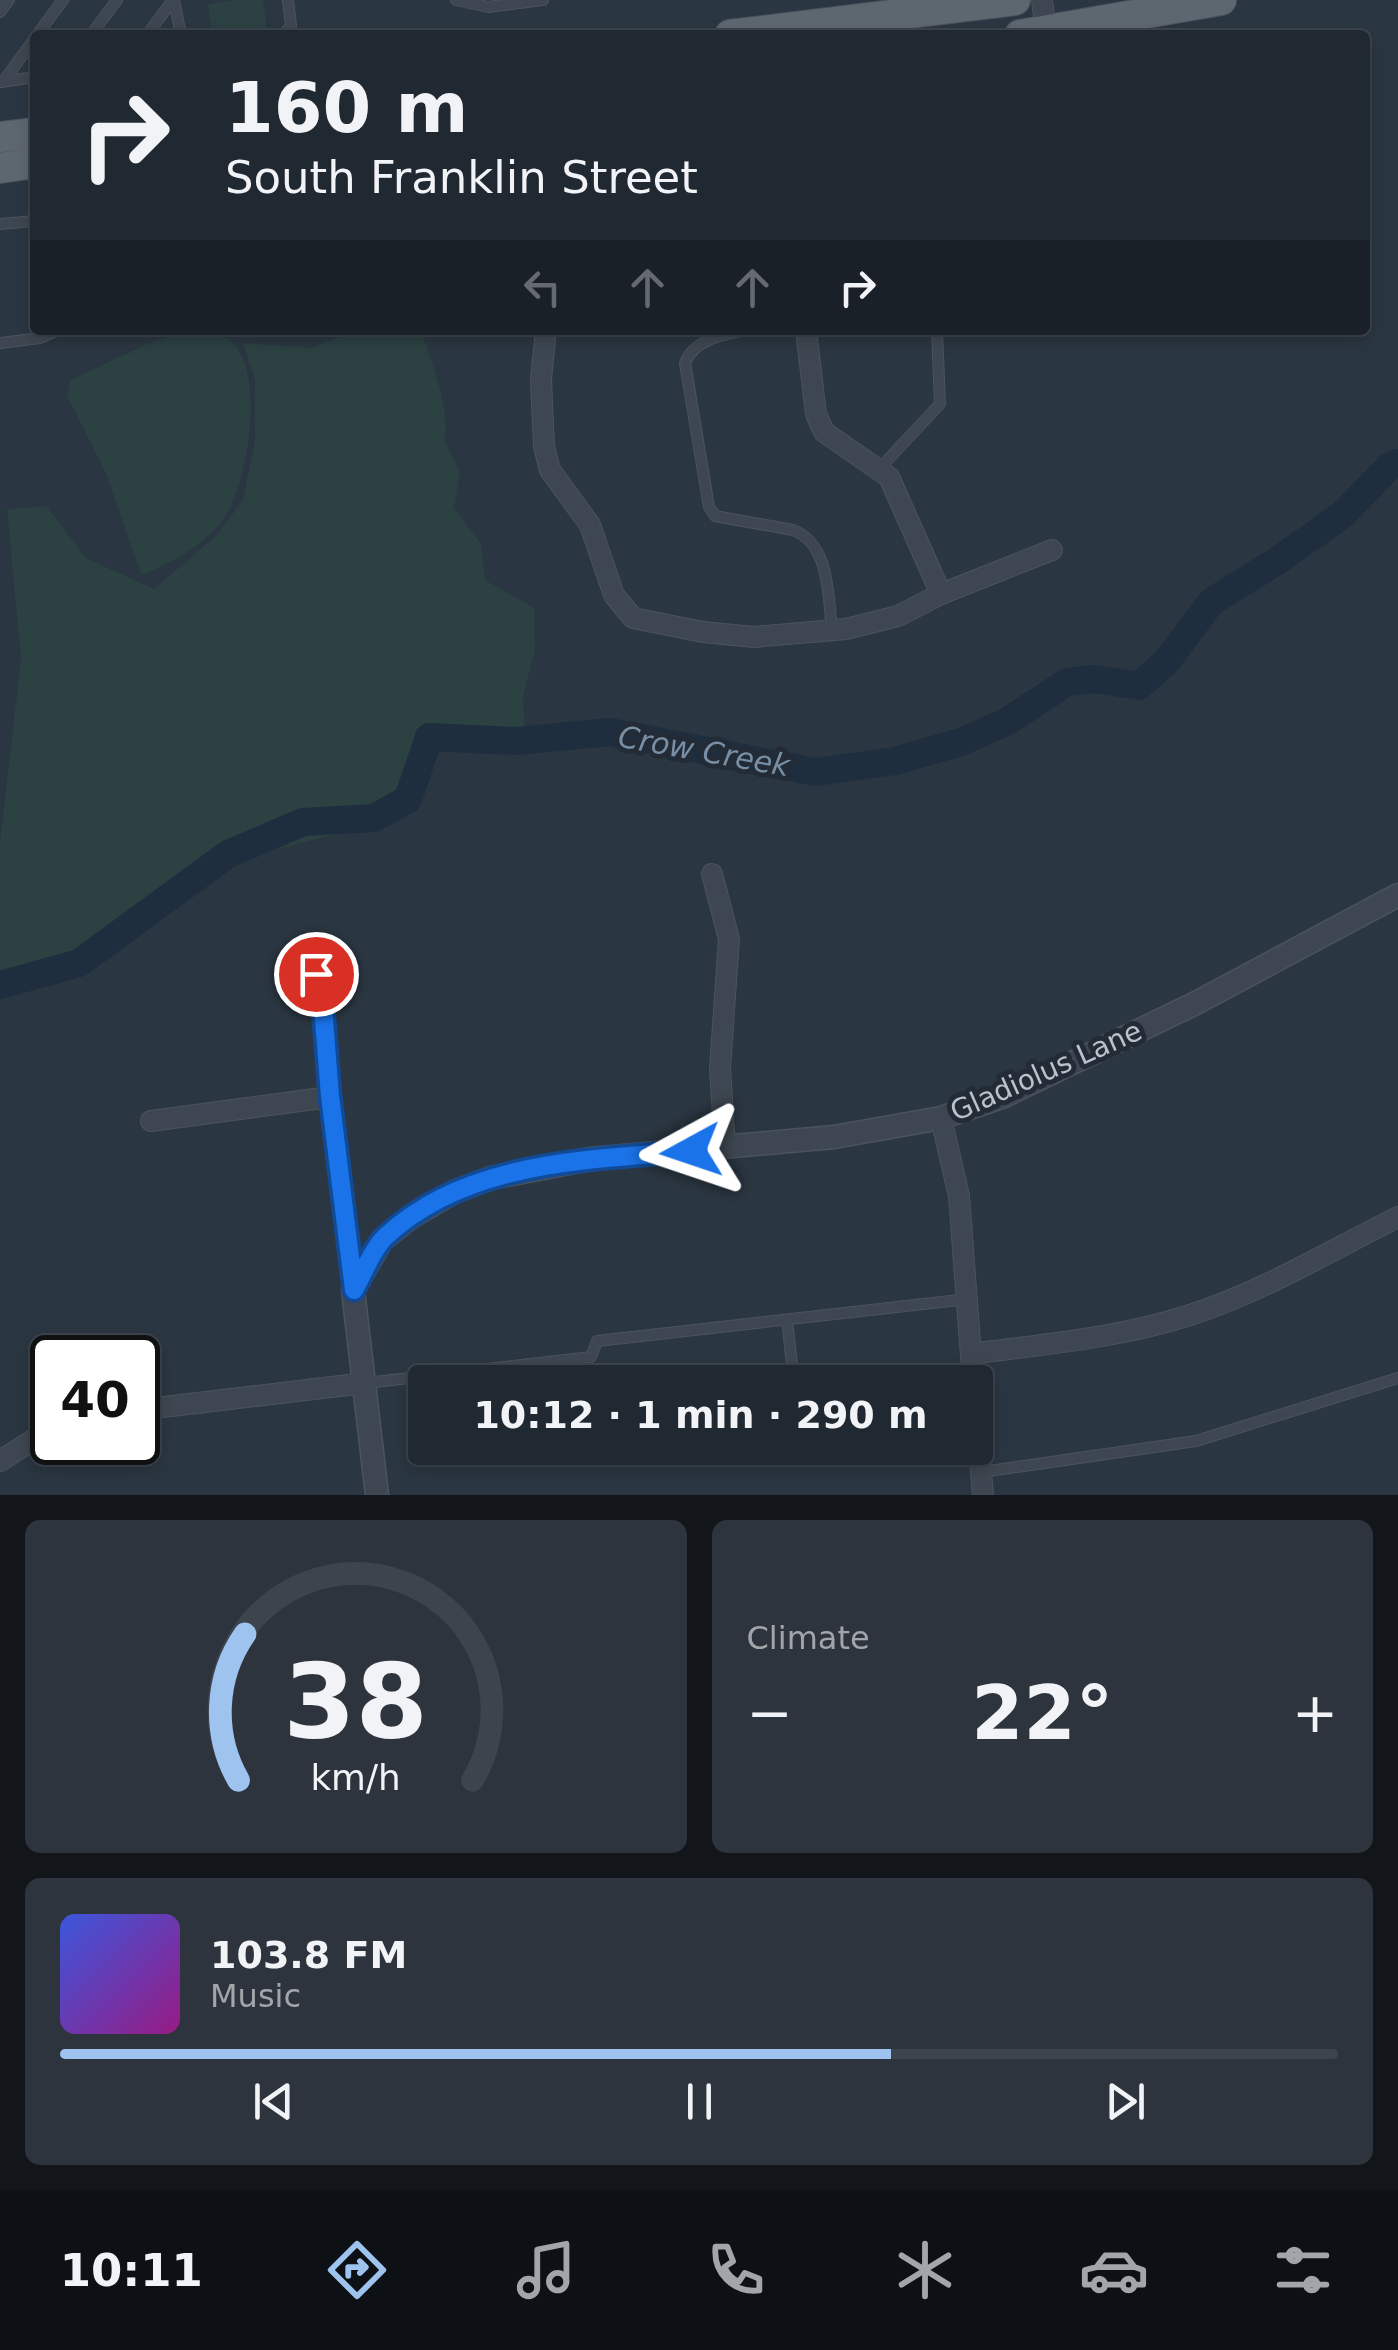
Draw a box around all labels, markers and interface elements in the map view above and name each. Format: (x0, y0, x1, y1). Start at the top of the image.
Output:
text: 160 m (225, 67, 468, 149)
icon: right (60, 70, 190, 200)
text: South Franklin Street (225, 151, 698, 204)
icon: left (515, 260, 570, 315)
icon: ahead (620, 260, 675, 315)
icon: ahead (725, 260, 780, 315)
icon: right (830, 260, 885, 315)
water label: Crow Creek (616, 719, 794, 784)
pin (274, 932, 359, 1017)
icon: arrive (289, 947, 344, 1002)
street label: Gladiolus Lane (945, 1014, 1147, 1128)
position arrow (639, 1099, 743, 1203)
speed limit sign: 40 (30, 1335, 160, 1465)
text: 10:12 · 1 min · 290 m (473, 1393, 928, 1437)
text: Climate (747, 1619, 870, 1657)
text: 38 (283, 1641, 428, 1763)
text: 22° (971, 1669, 1113, 1757)
text: − (747, 1681, 793, 1745)
text: + (1292, 1681, 1338, 1745)
text: km/h (311, 1757, 401, 1798)
text: 103.8 FM (210, 1933, 407, 1977)
text: Music (210, 1977, 301, 2015)
icon: previous (246, 2074, 301, 2129)
icon: pause (672, 2074, 727, 2129)
icon: next (1098, 2074, 1153, 2129)
icon: directions (322, 2235, 392, 2305)
icon: music (511, 2235, 581, 2305)
icon: phone (701, 2235, 771, 2305)
icon: climate (890, 2235, 960, 2305)
icon: car (1079, 2235, 1149, 2305)
icon: filters (1268, 2235, 1338, 2305)
text: 10:11 (60, 2244, 203, 2297)

